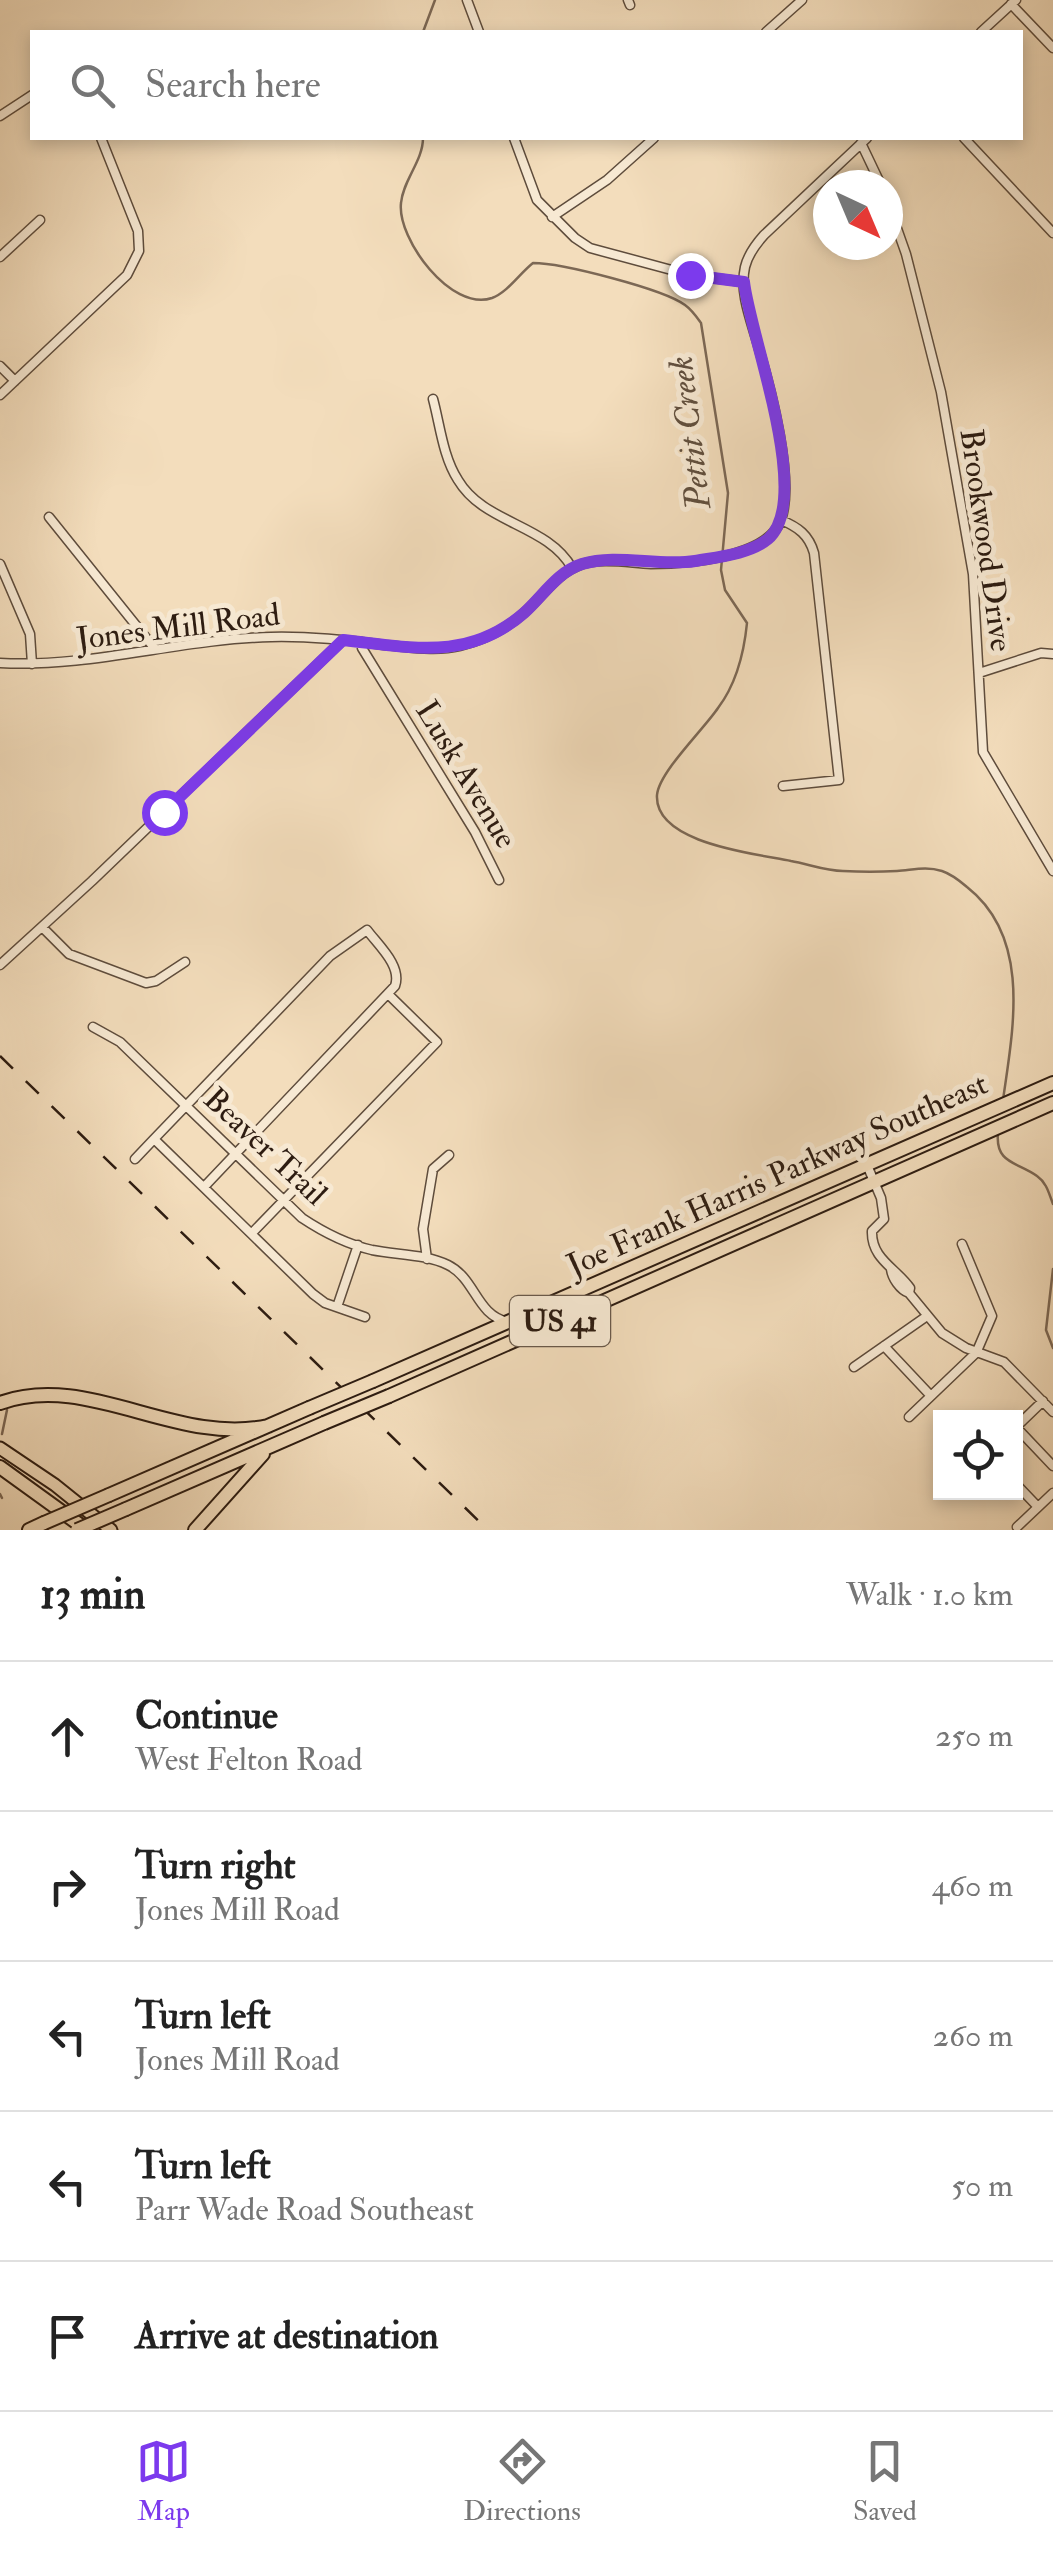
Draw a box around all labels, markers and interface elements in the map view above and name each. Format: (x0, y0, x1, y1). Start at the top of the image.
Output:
search box (30, 30, 1023, 140)
icon: search (65, 58, 120, 113)
text: Search here (145, 61, 321, 109)
north arrow (813, 170, 903, 260)
route end (668, 253, 714, 299)
water label: Pettit Creek (659, 354, 721, 513)
street label: Brookwood Drive (951, 426, 1021, 654)
street label: Jones Mill Road (73, 595, 282, 659)
street label: Lusk Avenue (406, 693, 526, 856)
route start (142, 790, 188, 836)
street label: Joe Frank Harris Parkway Southeast (560, 1064, 994, 1286)
street label: Beaver Trail (195, 1079, 336, 1214)
road number: US 41 (510, 1296, 610, 1346)
map controls (933, 1410, 1023, 1500)
button: locate (933, 1410, 1023, 1500)
text: 13 min (40, 1569, 145, 1621)
text: Walk · 1.0 km (846, 1575, 1013, 1615)
text: Continue (135, 1692, 278, 1740)
icon: ahead (40, 1709, 95, 1764)
text: 250 m (935, 1716, 1013, 1756)
text: West Felton Road (135, 1740, 363, 1780)
text: Turn right (135, 1842, 296, 1890)
icon: right (40, 1859, 95, 1914)
text: 460 m (932, 1866, 1013, 1906)
text: Jones Mill Road (135, 1890, 340, 1930)
text: Turn left (135, 1992, 271, 2040)
icon: left (40, 2009, 95, 2064)
text: 260 m (933, 2016, 1013, 2056)
text: Jones Mill Road (135, 2040, 340, 2080)
text: Turn left (135, 2142, 271, 2190)
icon: left (40, 2159, 95, 2214)
text: 50 m (951, 2166, 1013, 2206)
text: Parr Wade Road Southeast (135, 2190, 474, 2230)
icon: arrive (40, 2309, 95, 2364)
text: Arrive at destination (135, 2312, 439, 2360)
tab: Map (136, 2434, 191, 2529)
tab: Directions (463, 2434, 581, 2529)
tab: Saved (853, 2434, 917, 2529)

